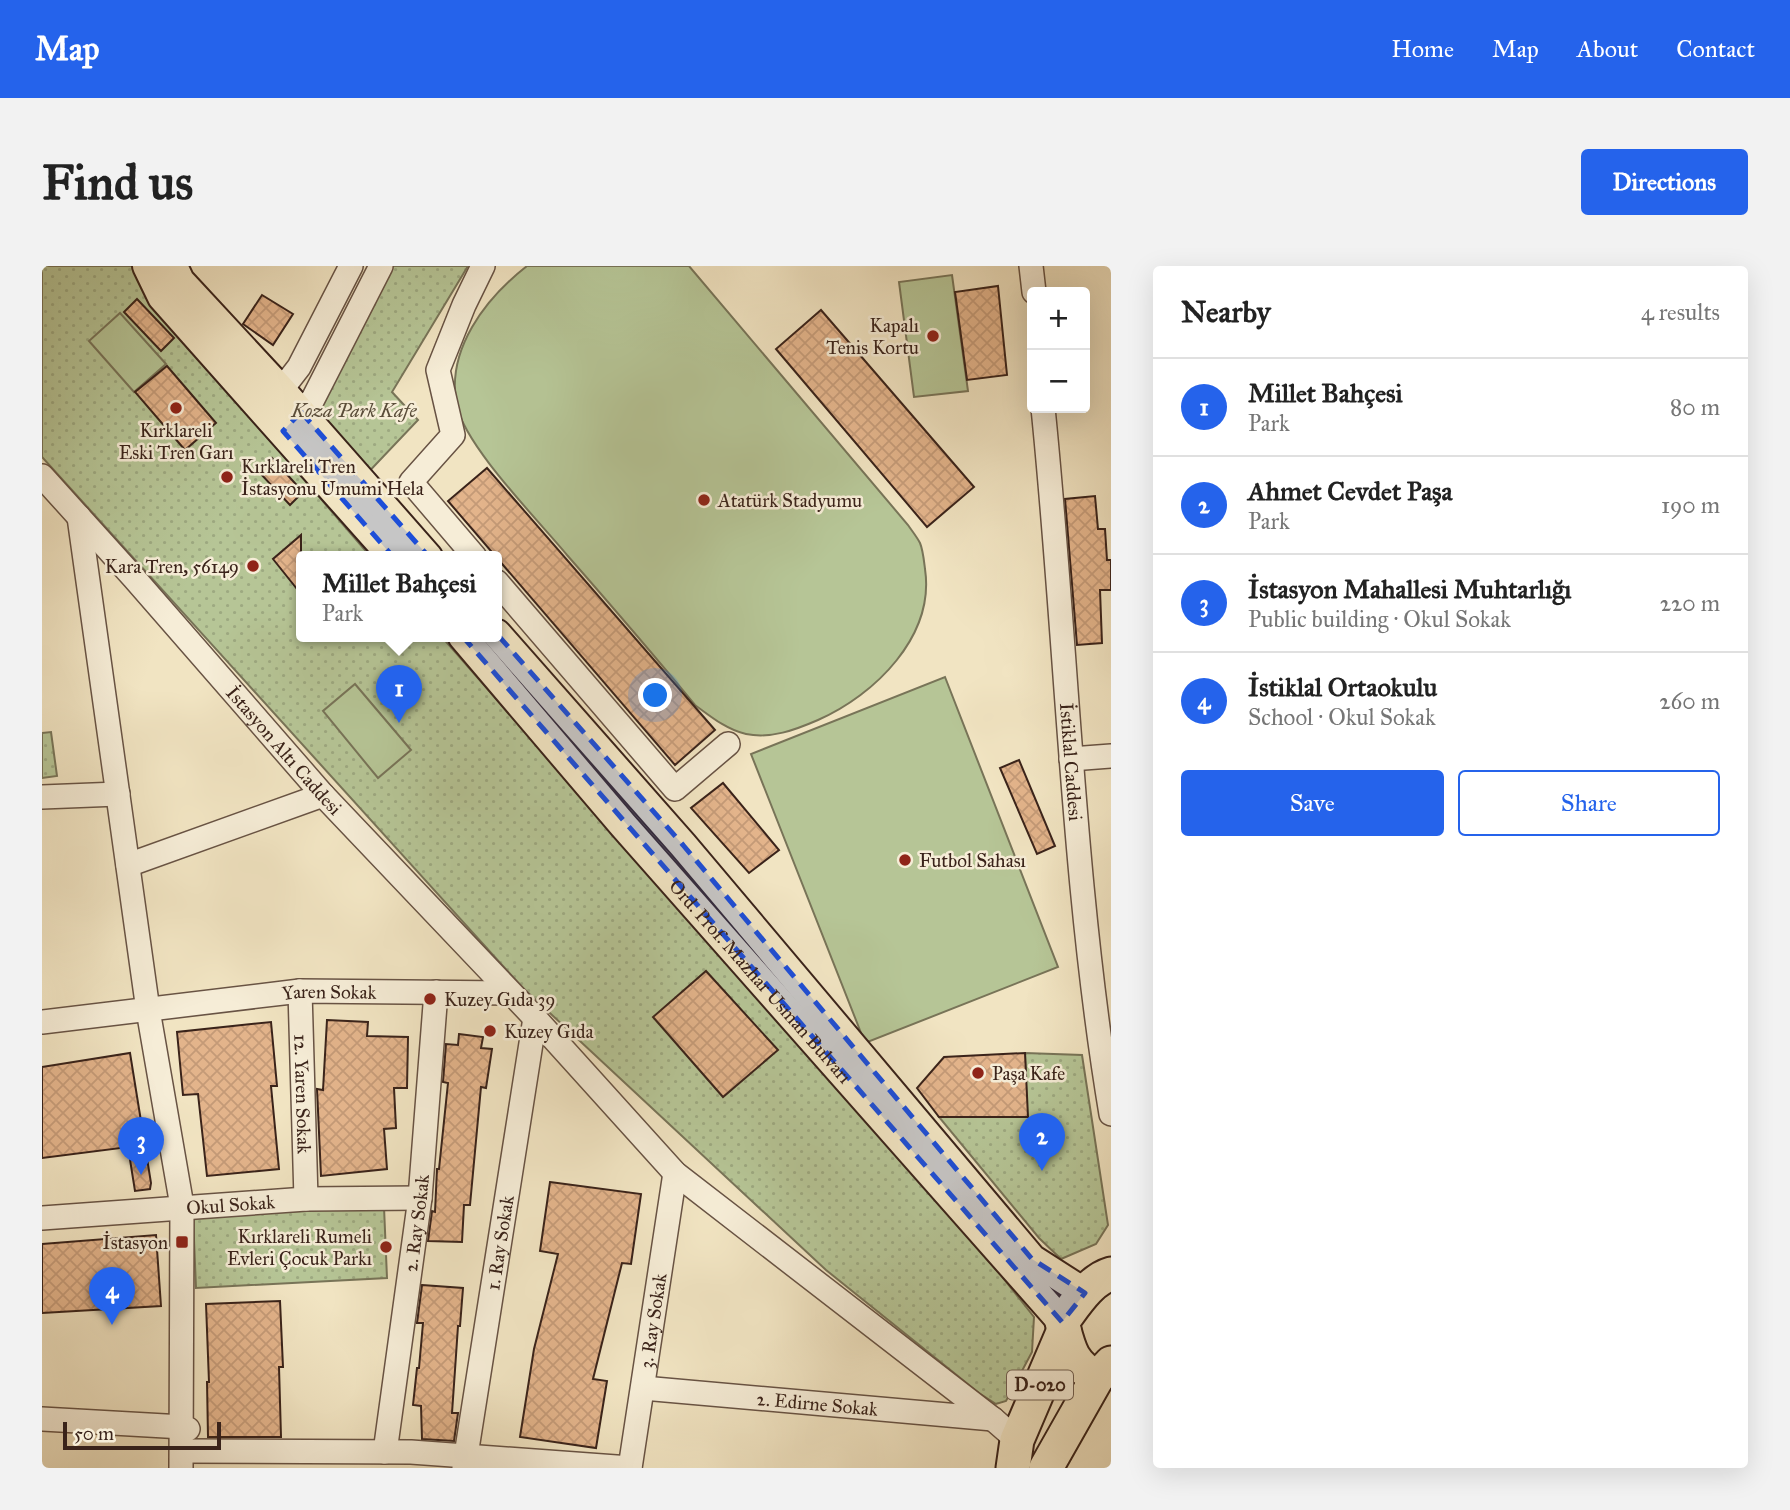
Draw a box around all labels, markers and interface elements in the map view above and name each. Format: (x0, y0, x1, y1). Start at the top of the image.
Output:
text: Map (35, 29, 99, 69)
text: Home (1391, 34, 1454, 64)
text: Map (1492, 34, 1539, 64)
text: About (1577, 34, 1638, 64)
text: Contact (1676, 34, 1755, 64)
button: Directions (1581, 149, 1748, 215)
text: Find us (42, 153, 193, 212)
map controls (1027, 287, 1090, 413)
button: + (1027, 287, 1090, 350)
text: Nearby (1181, 294, 1271, 330)
text: 4 results (1641, 298, 1720, 326)
place label: Kapalı Tenis Kortu (826, 314, 919, 359)
marker: Kapalı Tenis Kortu (925, 328, 941, 344)
button: − (1027, 350, 1090, 413)
text: Millet Bahçesi (1248, 377, 1403, 409)
text: 1 (1199, 393, 1209, 421)
text: 80 m (1670, 393, 1720, 421)
park label: Koza Park Kafe (291, 399, 417, 422)
marker: Kırklareli Eski Tren Garı (168, 400, 184, 416)
text: Park (1248, 409, 1290, 437)
place label: Kırklareli Eski Tren Garı (119, 419, 233, 464)
place label: Kırklareli Tren İstasyonu Umumi Hela (241, 455, 425, 500)
marker: Kırklareli Tren İstasyonu Umumi Hela (219, 469, 235, 485)
text: Ahmet Cevdet Paşa (1248, 475, 1453, 507)
place label: Atatürk Stadyumu (717, 489, 862, 512)
text: 2 (1198, 491, 1210, 519)
text: 190 m (1661, 491, 1720, 519)
marker: Atatürk Stadyumu (696, 492, 712, 508)
text: Park (1248, 507, 1290, 535)
popup (296, 551, 502, 642)
place label: Kara Tren, 56149 (105, 555, 239, 578)
marker: Kara Tren, 56149 (245, 558, 261, 574)
text: Millet Bahçesi (322, 567, 476, 599)
text: İstasyon Mahallesi Muhtarlığı (1248, 573, 1571, 605)
text: 3 (1199, 589, 1209, 617)
text: 220 m (1660, 589, 1720, 617)
text: Park (322, 599, 363, 627)
text: Public building · Okul Sokak (1248, 605, 1511, 633)
pin: 1 (376, 665, 422, 723)
text: İstiklal Ortaokulu (1248, 671, 1437, 703)
your location (638, 678, 672, 712)
street label: İstasyon Altı Caddesi (221, 681, 347, 820)
text: 4 (1198, 687, 1210, 715)
text: 260 m (1659, 687, 1720, 715)
street label: İstiklal Caddesi (1055, 702, 1087, 822)
text: School · Okul Sokak (1248, 703, 1436, 731)
button: Save (1181, 770, 1444, 836)
button: Share (1458, 770, 1720, 836)
place label: Futbol Sahası (919, 849, 1026, 872)
marker: Futbol Sahası (897, 852, 913, 868)
street label: Ord. Prof. Mazhar Usman Bulvarı (664, 875, 857, 1088)
street label: Yaren Sokak (281, 980, 377, 1005)
place label: Kuzey Gıda 39 (444, 988, 555, 1011)
marker: Kuzey Gıda 39 (422, 991, 438, 1007)
place label: Kuzey Gıda (504, 1020, 595, 1043)
marker: Kuzey Gıda (482, 1023, 498, 1039)
street label: 12. Yaren Sokak (289, 1034, 316, 1154)
place label: Paşa Kafe (992, 1062, 1065, 1085)
marker: Paşa Kafe (970, 1065, 986, 1081)
pin: 2 (1019, 1113, 1065, 1171)
pin: 3 (118, 1117, 164, 1175)
street label: 2. Ray Sokak (399, 1173, 434, 1273)
street label: Okul Sokak (185, 1190, 276, 1220)
street label: 1. Ray Sokak (481, 1193, 519, 1292)
place label: Kırklareli Rumeli Evleri Çocuk Parkı (227, 1225, 372, 1270)
place label: İstasyon (102, 1231, 168, 1254)
marker: İstasyon (174, 1234, 190, 1250)
marker: Kırklareli Rumeli Evleri Çocuk Parkı (378, 1239, 394, 1255)
pin: 4 (89, 1267, 135, 1325)
street label: 3. Ray Sokak (634, 1271, 672, 1370)
road number: D-020 (1007, 1370, 1073, 1400)
street label: 2. Edirne Sokak (756, 1387, 879, 1421)
scale bar (63, 1419, 220, 1451)
text: 50 m (74, 1422, 114, 1445)

